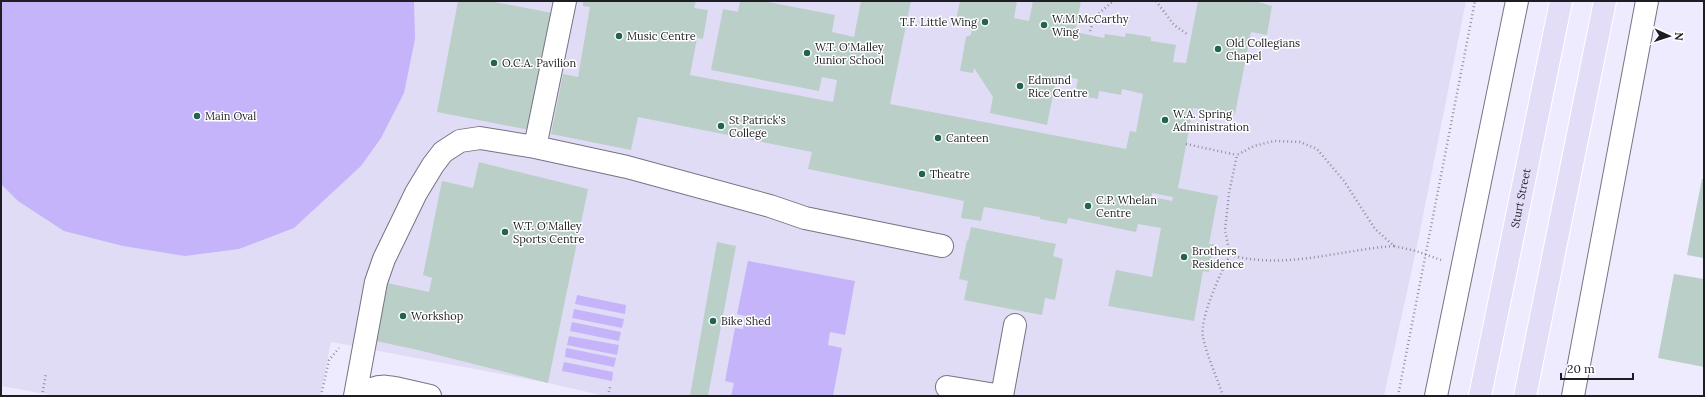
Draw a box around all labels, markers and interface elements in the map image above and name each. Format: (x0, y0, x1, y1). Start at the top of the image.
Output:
place label: W.M McCarthy Wing (1052, 12, 1129, 39)
place label: T.F. Little Wing (900, 15, 978, 29)
north arrow (1649, 16, 1689, 56)
marker: T.F. Little Wing (980, 17, 990, 27)
marker: W.M McCarthy Wing (1039, 20, 1049, 30)
place label: Music Centre (627, 29, 696, 43)
marker: Music Centre (614, 31, 624, 41)
text: N (1672, 32, 1686, 42)
place label: Old Collegians Chapel (1226, 36, 1300, 63)
place label: W.T. O'Malley Junior School (814, 40, 884, 67)
marker: Old Collegians Chapel (1213, 44, 1223, 54)
marker: W.T. O'Malley Junior School (802, 48, 812, 58)
place label: O.C.A. Pavilion (502, 56, 576, 70)
marker: O.C.A. Pavilion (489, 58, 499, 68)
place label: Edmund Rice Centre (1028, 73, 1088, 100)
marker: Edmund Rice Centre (1015, 81, 1025, 91)
place label: W.A. Spring Administration (1172, 107, 1250, 134)
place label: Main Oval (205, 109, 256, 123)
marker: Main Oval (192, 111, 202, 121)
place label: St Patrick's College (729, 113, 786, 140)
marker: W.A. Spring Administration (1160, 115, 1170, 125)
marker: St Patrick's College (716, 121, 726, 131)
place label: Canteen (946, 131, 989, 145)
marker: Canteen (933, 133, 943, 143)
street label: Sturt Street (1508, 166, 1534, 229)
place label: Theatre (930, 167, 970, 181)
marker: Theatre (917, 169, 927, 179)
place label: C.P. Whelan Centre (1096, 193, 1157, 220)
marker: C.P. Whelan Centre (1083, 201, 1093, 211)
place label: W.T. O'Malley Sports Centre (513, 219, 584, 246)
marker: W.T. O'Malley Sports Centre (500, 227, 510, 237)
place label: Brothers Residence (1192, 244, 1244, 271)
marker: Brothers Residence (1179, 252, 1189, 262)
place label: Workshop (411, 309, 464, 323)
marker: Workshop (398, 311, 408, 321)
place label: Bike Shed (721, 314, 771, 328)
marker: Bike Shed (708, 316, 718, 326)
scale bar (1561, 355, 1633, 381)
text: 20 m (1567, 361, 1595, 376)

